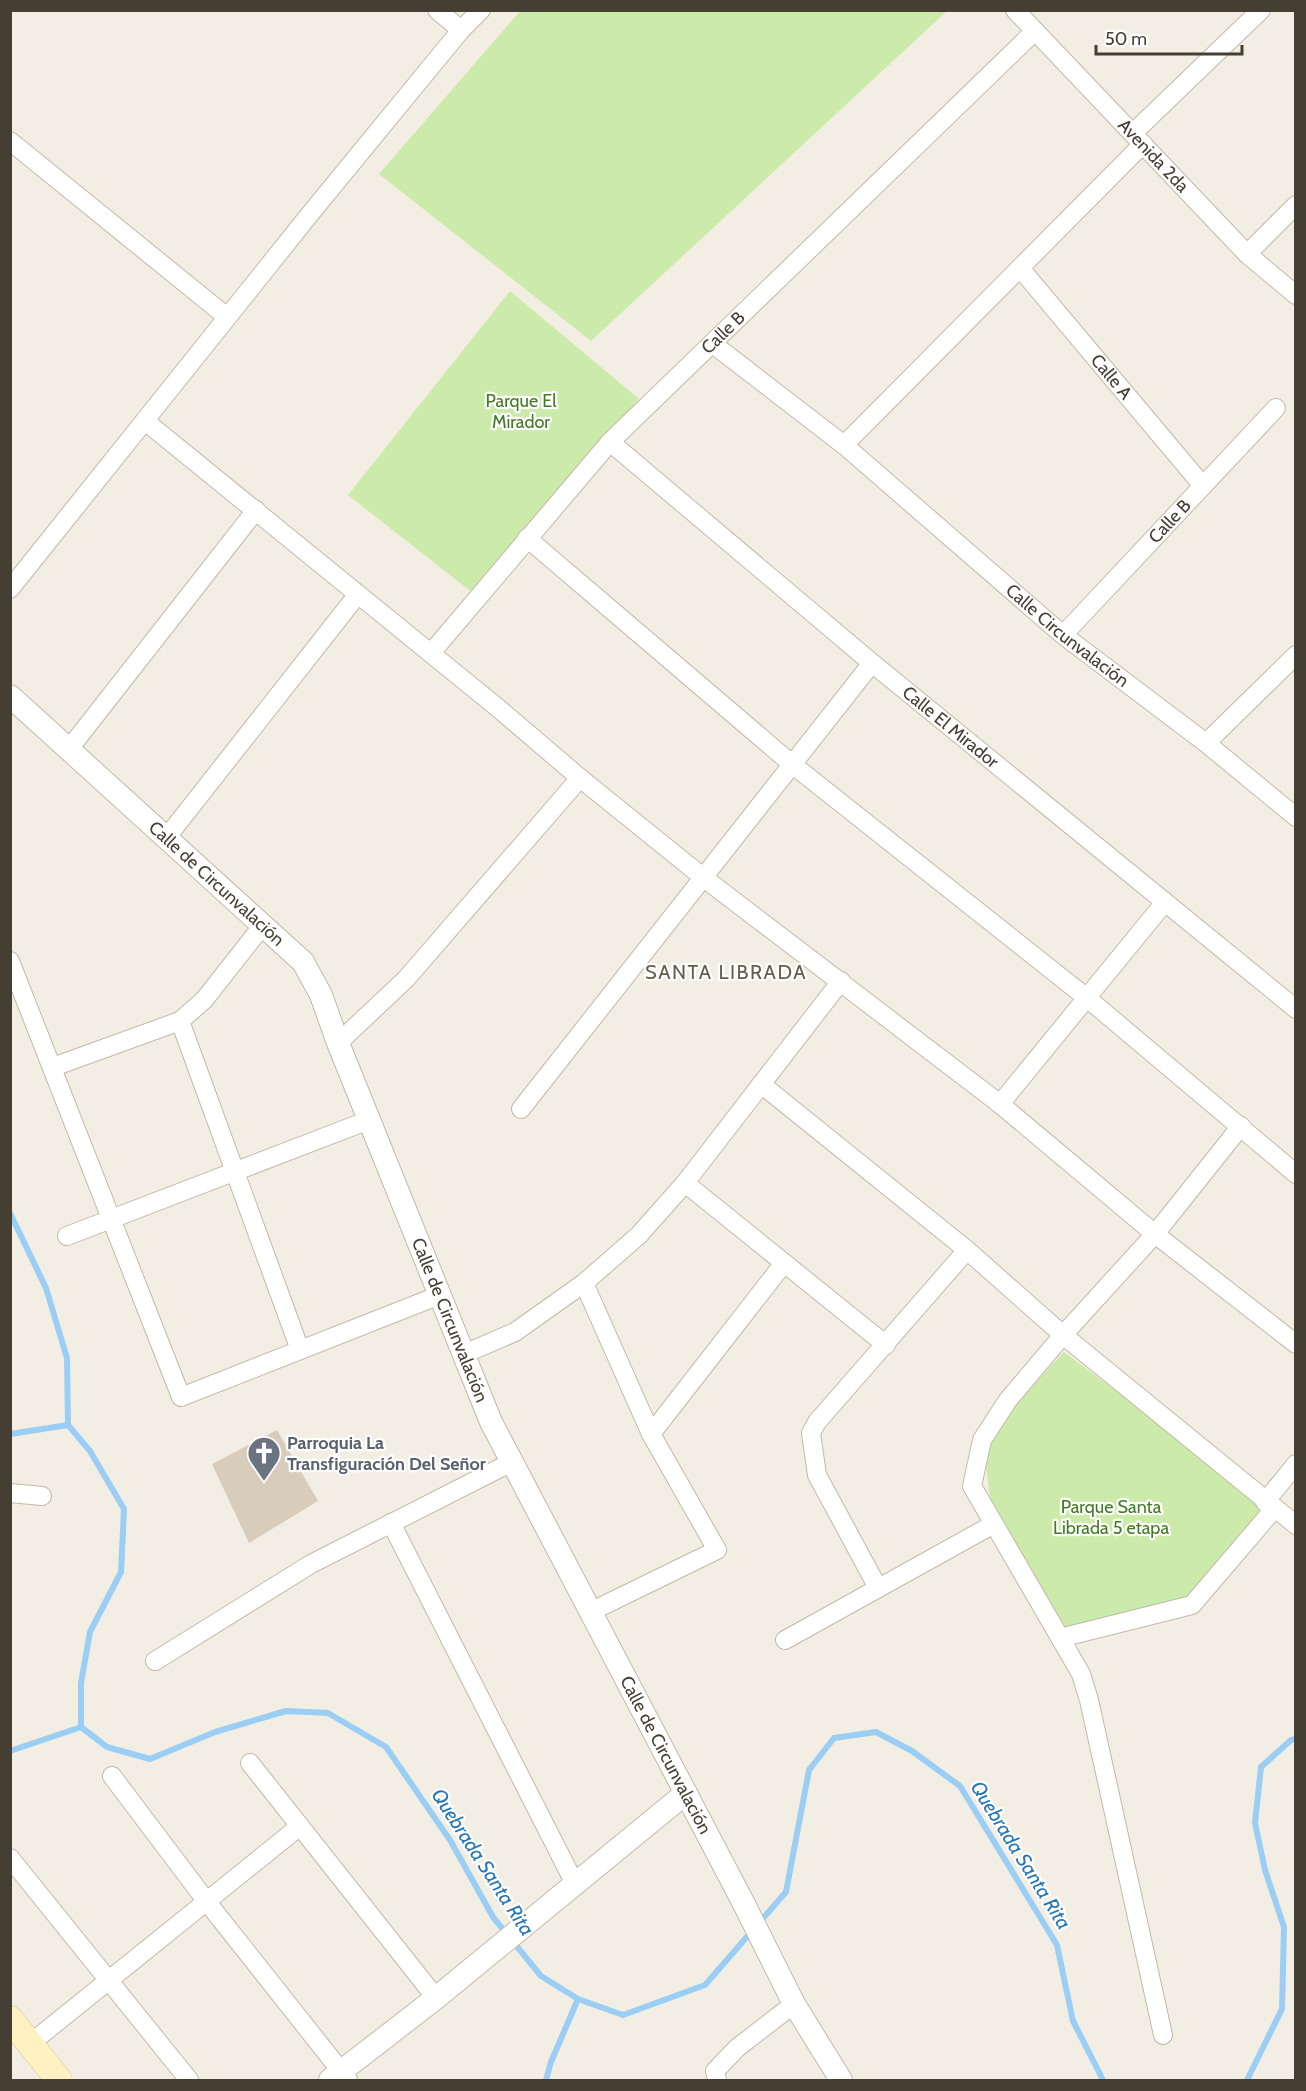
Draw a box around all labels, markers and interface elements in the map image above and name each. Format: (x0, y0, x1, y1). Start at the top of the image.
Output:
scale bar (1096, 18, 1242, 56)
text: 50 m (1105, 28, 1147, 50)
street label: Avenida 2da (1113, 114, 1194, 197)
street label: Calle B (697, 306, 750, 359)
street label: Calle A (1086, 350, 1137, 404)
park label: Parque El Mirador (485, 390, 557, 433)
street label: Calle B (1144, 495, 1196, 548)
street label: Calle Circunvalación (1001, 579, 1133, 692)
street label: Calle El Mirador (898, 681, 1003, 773)
street label: Calle de Circunvalación (144, 816, 289, 951)
district label: SANTA LIBRADA (645, 960, 807, 984)
street label: Calle de Circunvalación (407, 1235, 493, 1405)
place label: Parroquia La Transfiguración Del Señor (287, 1432, 486, 1475)
church icon: Parroquia La Transfiguración Del Señor (246, 1435, 282, 1482)
park label: Parque Santa Librada 5 etapa (1053, 1496, 1169, 1539)
street label: Calle de Circunvalación (615, 1672, 716, 1838)
water label: Quebrada Santa Rita (966, 1776, 1076, 1934)
water label: Quebrada Santa Rita (427, 1784, 539, 1940)

